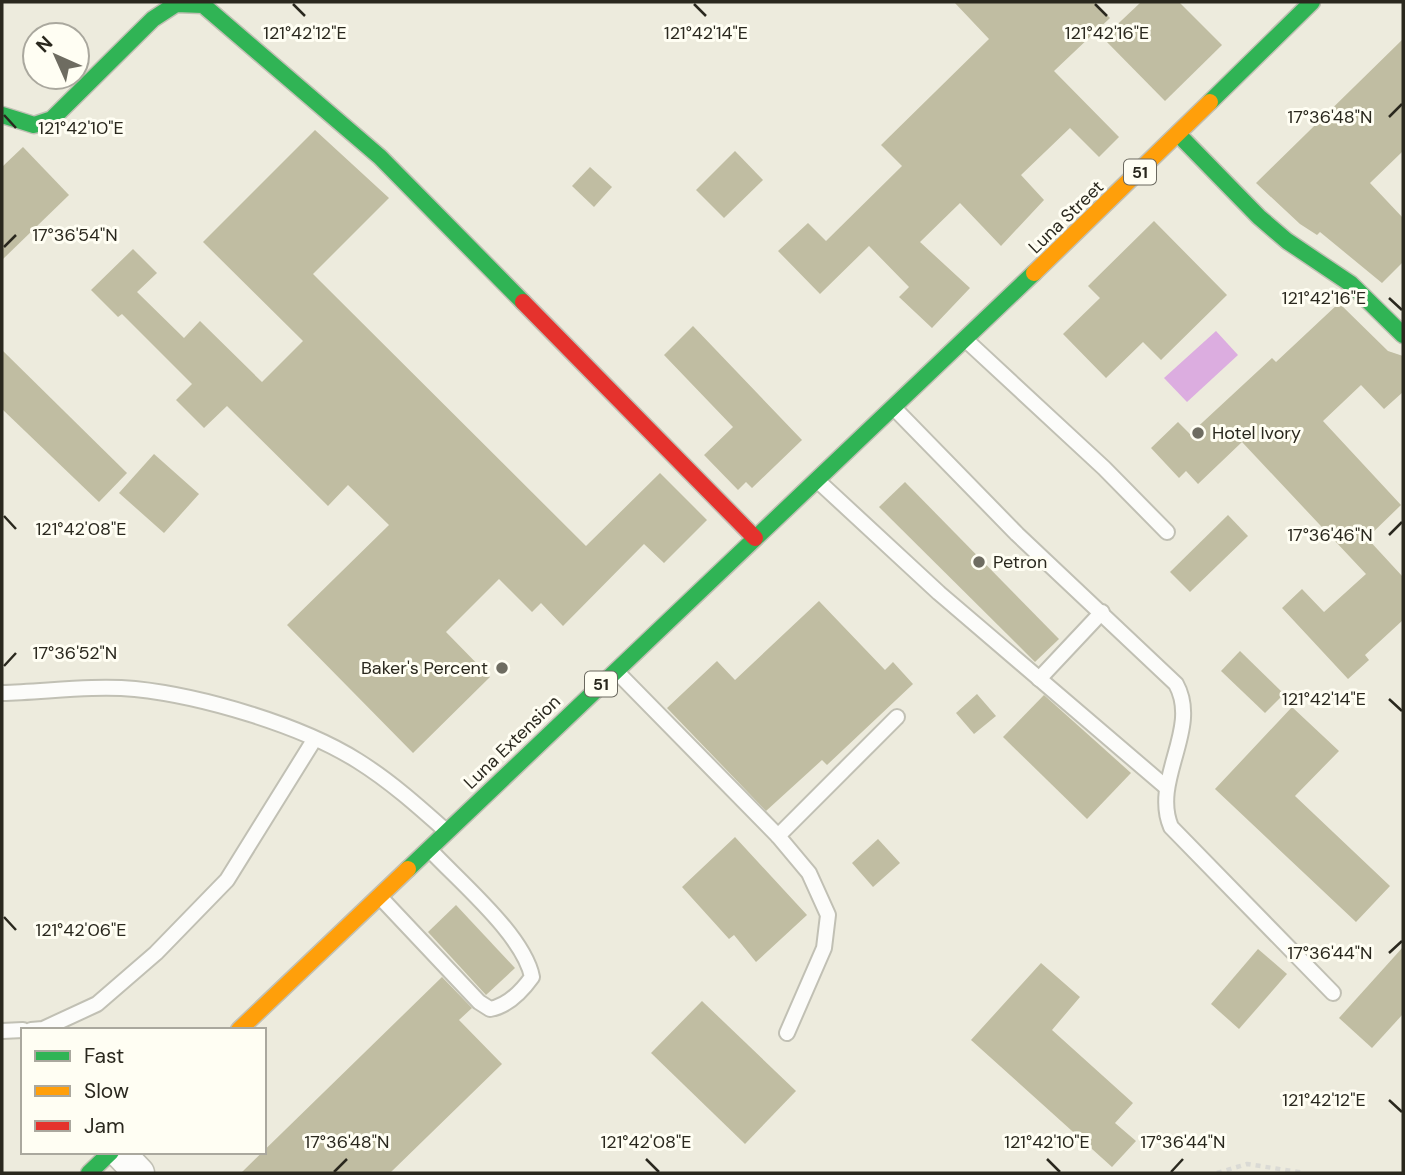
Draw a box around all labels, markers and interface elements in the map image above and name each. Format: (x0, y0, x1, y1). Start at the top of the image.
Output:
north arrow (21, 21, 91, 91)
text: 121°42'12"E (263, 21, 347, 45)
text: 121°42'14"E (664, 21, 748, 45)
text: 121°42'16"E (1065, 21, 1149, 45)
text: N (31, 31, 58, 58)
text: 17°36'48"N (1288, 105, 1372, 129)
text: 121°42'10"E (38, 116, 124, 140)
road number: 51 (1124, 160, 1156, 184)
street label: Luna Street (1023, 175, 1109, 259)
text: 17°36'54"N (32, 223, 118, 247)
text: 121°42'16"E (1282, 286, 1366, 310)
place label: Hotel Ivory (1212, 421, 1301, 445)
marker: Hotel Ivory (1190, 425, 1206, 441)
text: 121°42'08"E (36, 517, 126, 541)
text: 17°36'46"N (1287, 523, 1373, 547)
place label: Petron (993, 550, 1047, 574)
marker: Petron (971, 554, 987, 570)
text: 17°36'52"N (33, 641, 117, 665)
place label: Baker's Percent (361, 656, 488, 680)
marker: Baker's Percent (494, 660, 510, 676)
road number: 51 (585, 671, 617, 696)
text: 121°42'14"E (1282, 687, 1366, 711)
street label: Luna Extension (459, 690, 565, 794)
text: 121°42'06"E (36, 918, 126, 942)
text: 17°36'44"N (1288, 941, 1372, 965)
legend (21, 1028, 266, 1154)
text: Fast (84, 1042, 124, 1070)
text: Slow (84, 1077, 129, 1105)
text: 121°42'12"E (1282, 1088, 1366, 1112)
text: Jam (84, 1112, 125, 1140)
text: 17°36'48"N (305, 1130, 389, 1154)
text: 121°42'08"E (601, 1130, 691, 1154)
text: 121°42'10"E (1004, 1130, 1090, 1154)
text: 17°36'44"N (1141, 1130, 1225, 1154)

